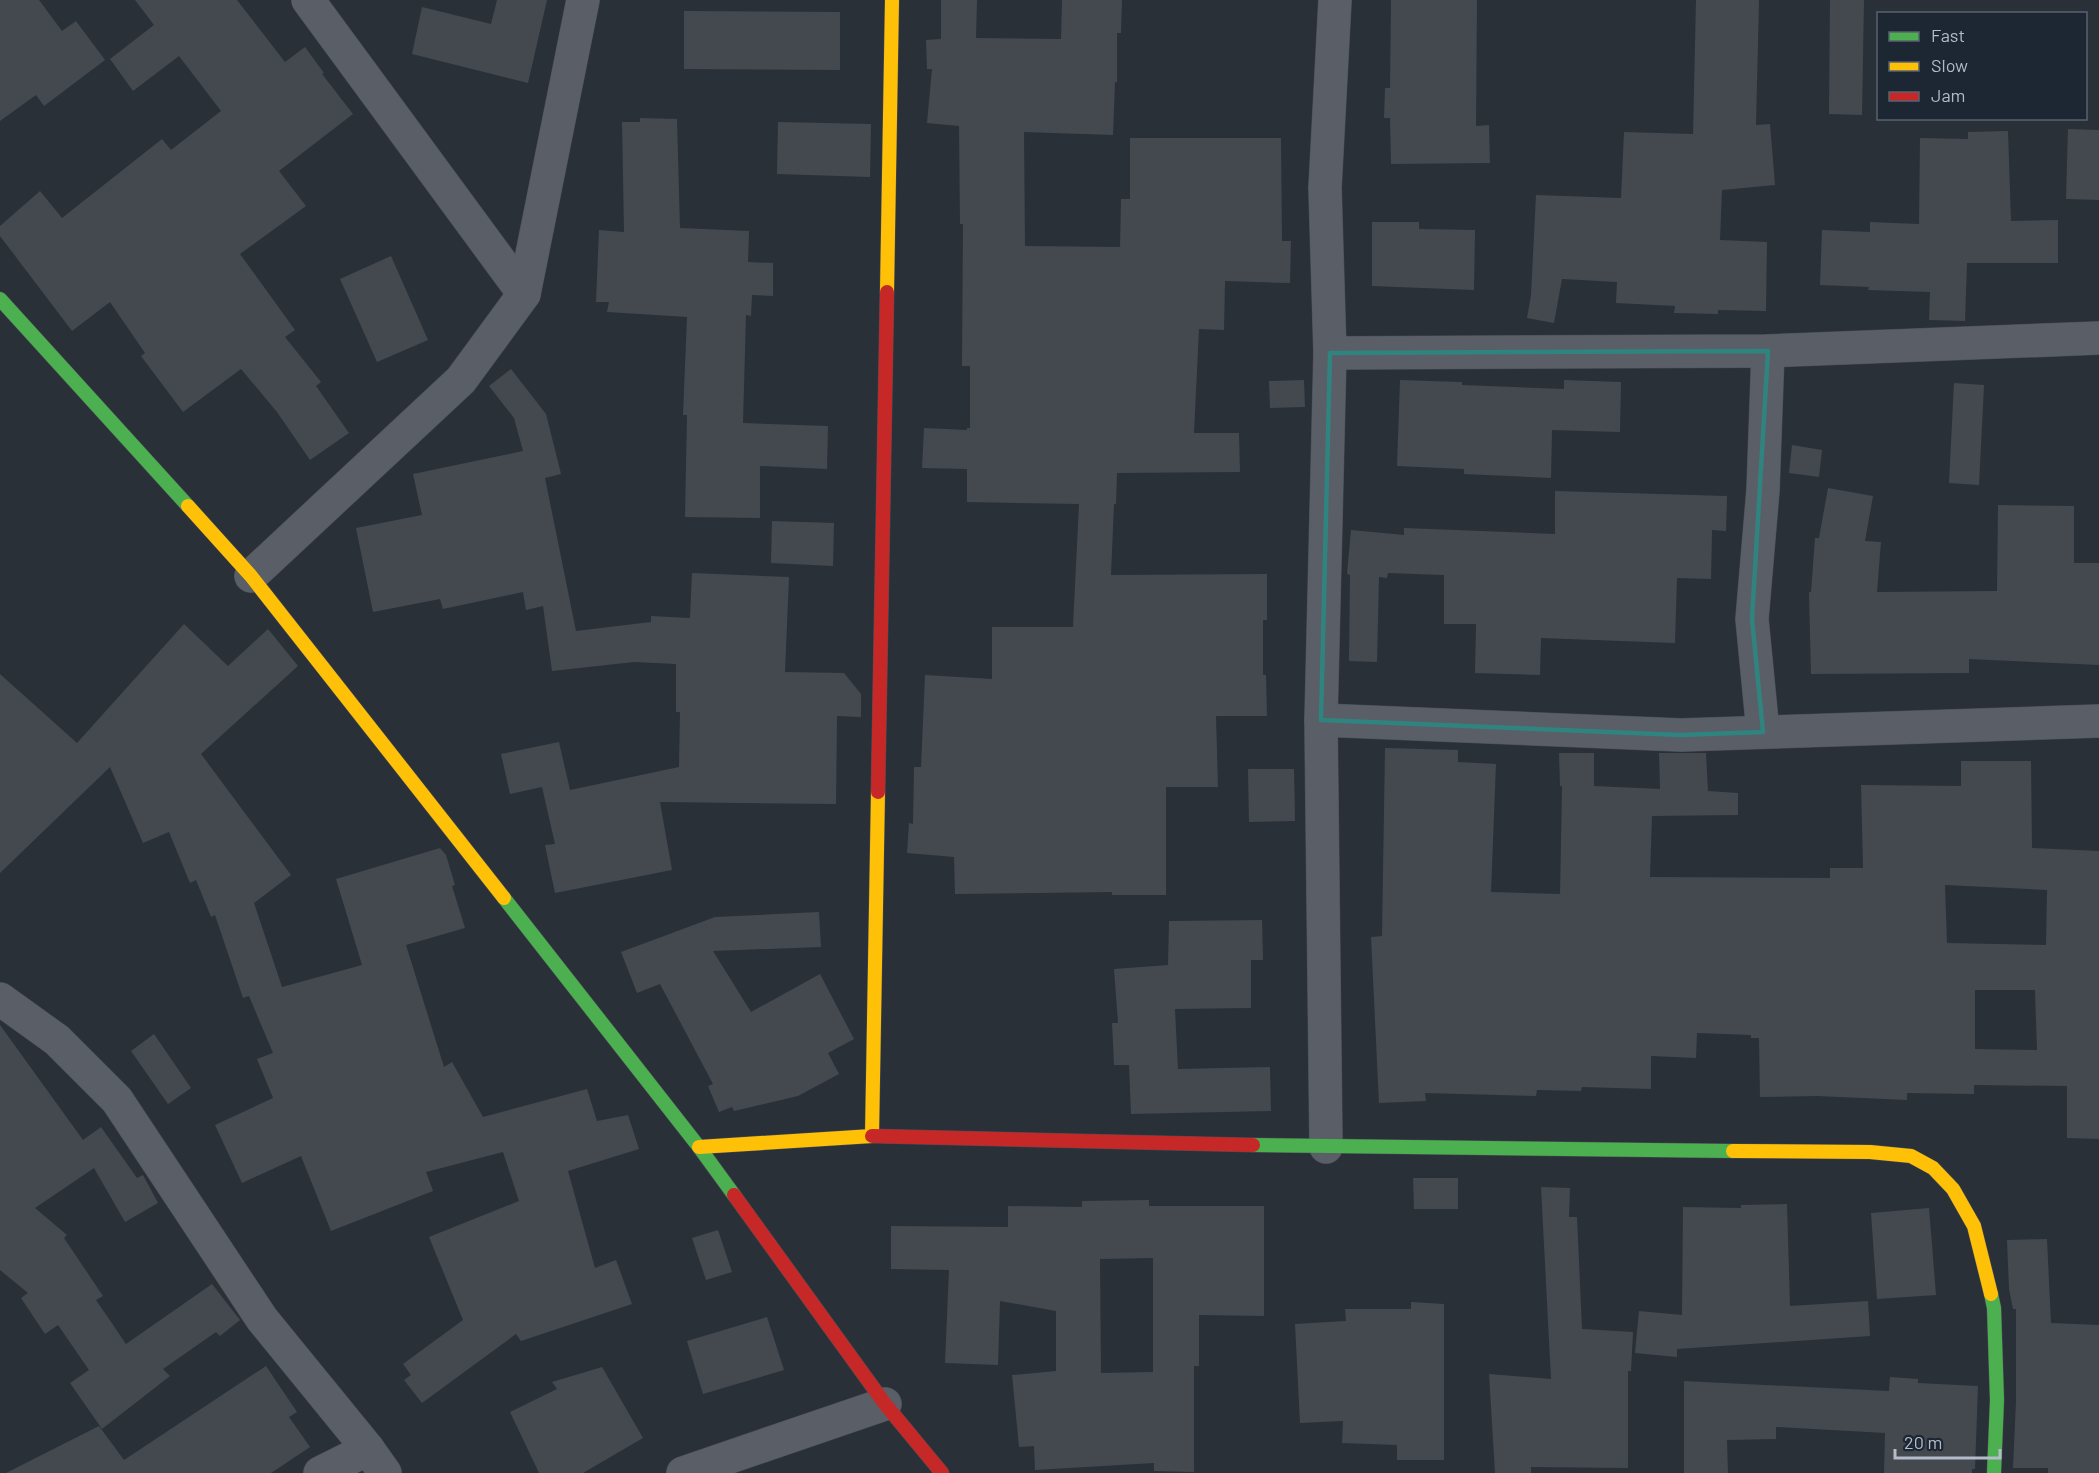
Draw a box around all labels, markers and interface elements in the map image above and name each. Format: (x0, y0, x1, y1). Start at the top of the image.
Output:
legend (1877, 12, 2087, 120)
text: Fast (1931, 24, 1965, 46)
text: Slow (1931, 54, 1968, 76)
text: Jam (1931, 84, 1965, 106)
scale bar (1895, 1422, 2000, 1460)
text: 20 m (1904, 1431, 1942, 1453)

